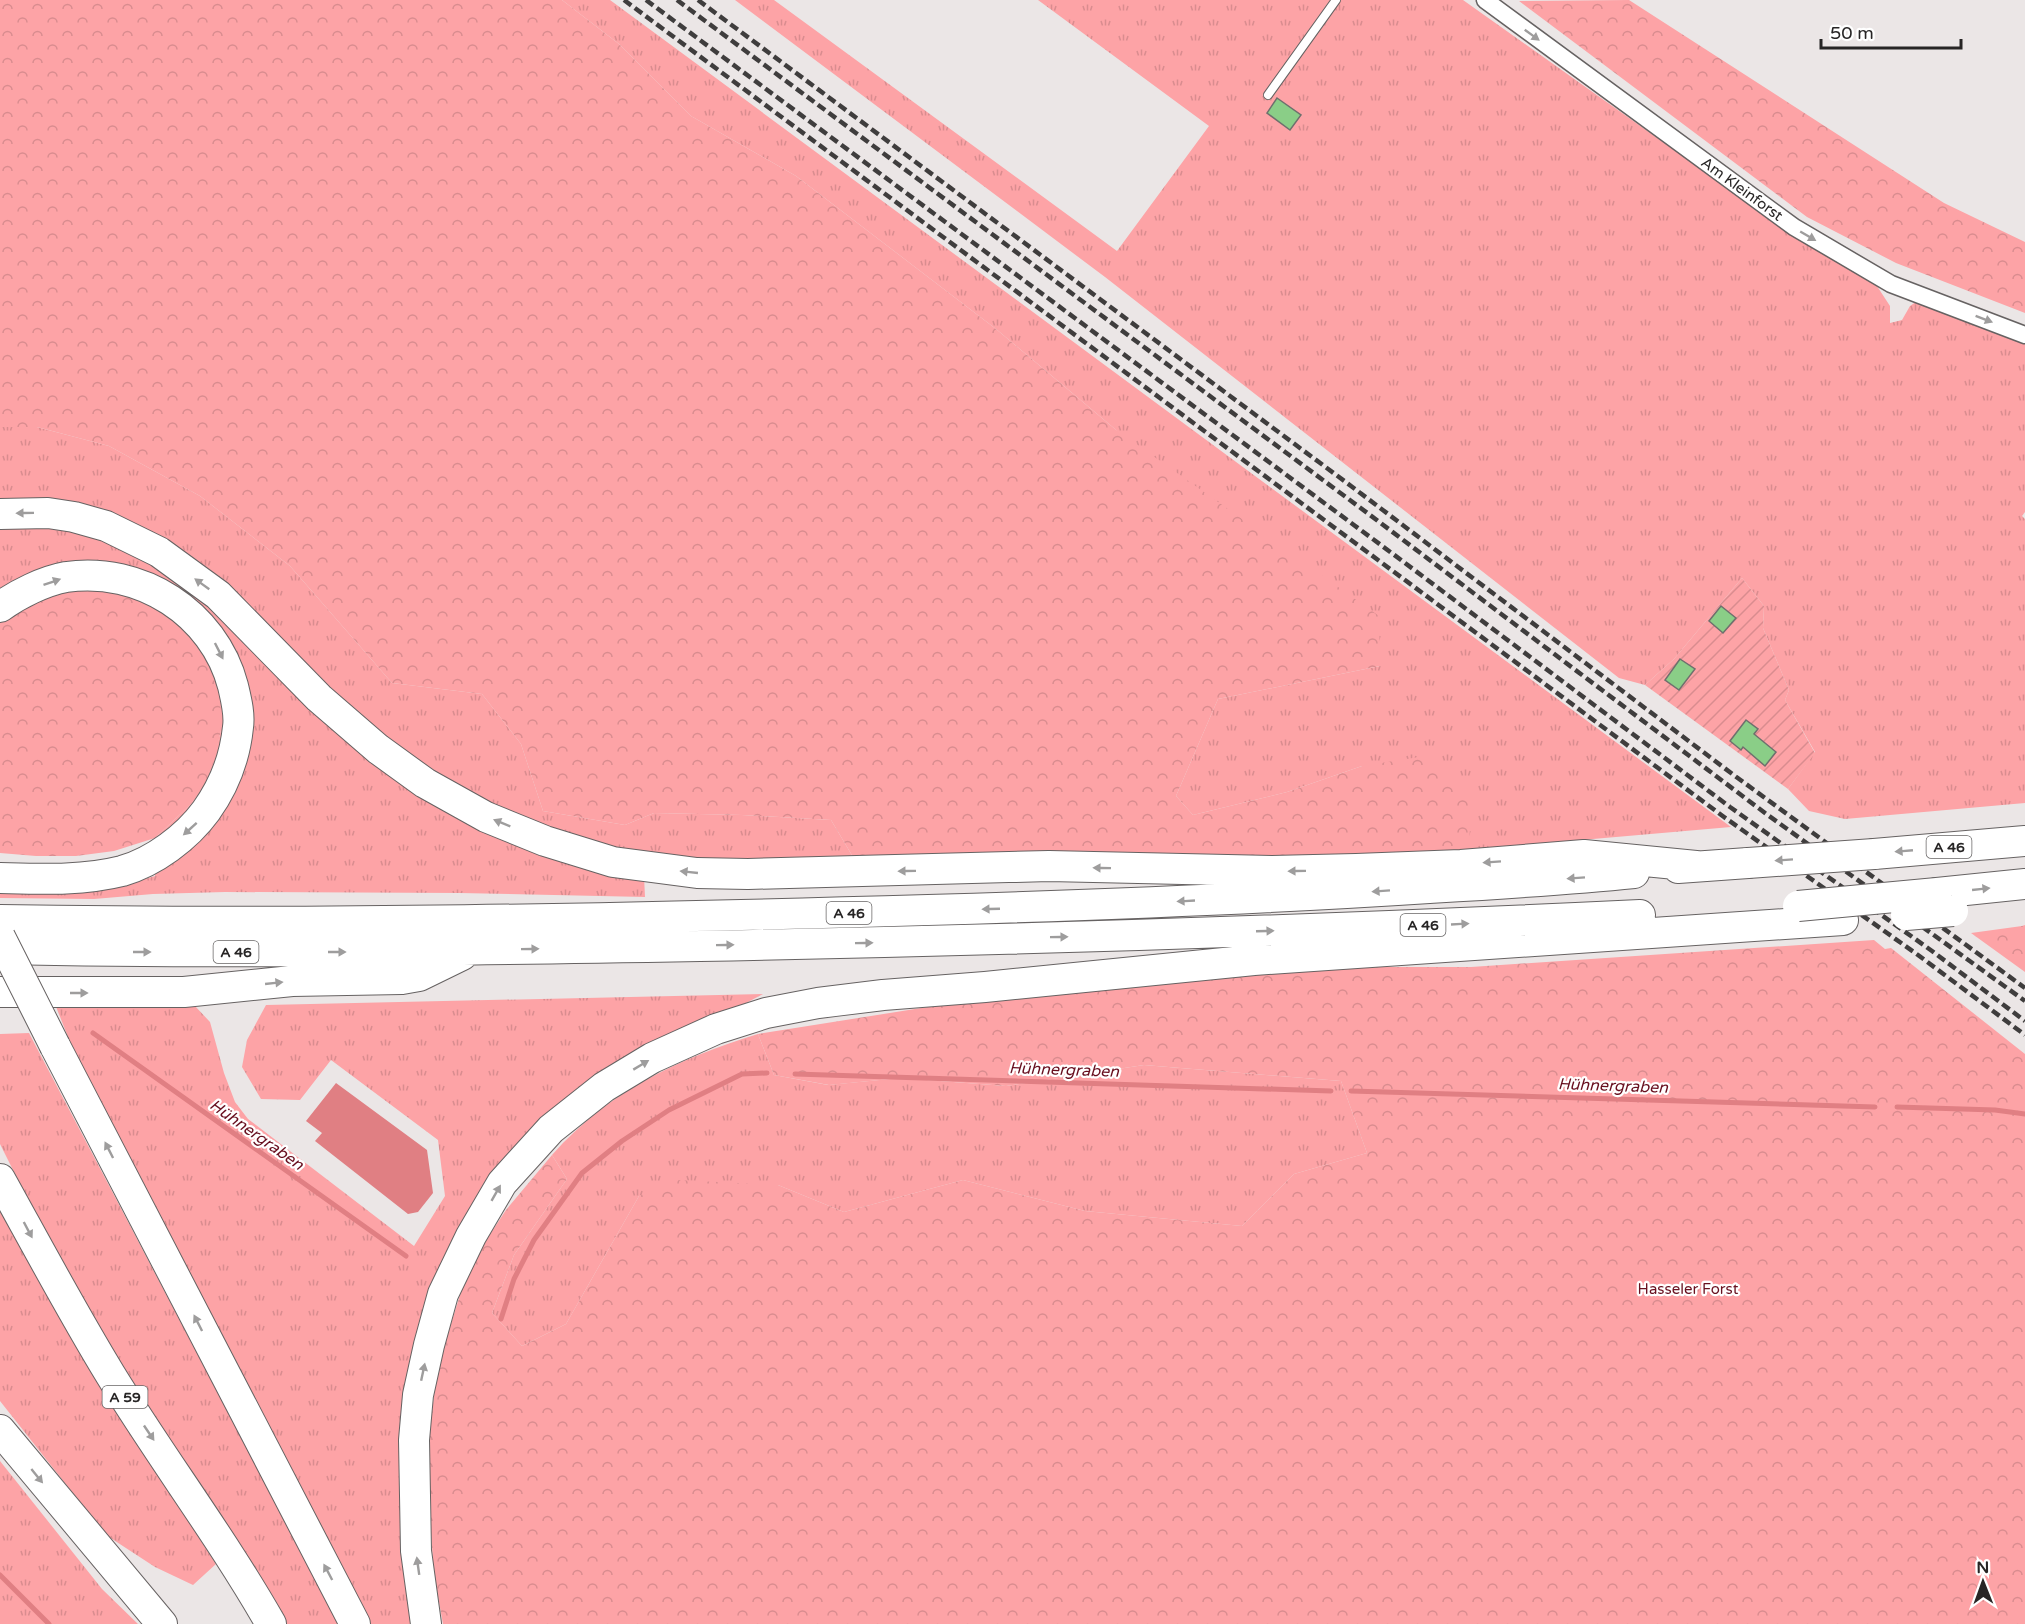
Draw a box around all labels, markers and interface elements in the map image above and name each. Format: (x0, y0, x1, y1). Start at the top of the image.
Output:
scale bar (1821, 12, 1960, 50)
text: 50 m (1830, 22, 1874, 44)
one-way arrow (1524, 28, 1539, 40)
street label: Am Kleinforst (1698, 153, 1787, 225)
one-way arrow (1800, 230, 1817, 240)
one-way arrow (1975, 315, 1993, 325)
one-way arrow (16, 508, 35, 518)
one-way arrow (43, 576, 61, 586)
one-way arrow (195, 578, 211, 590)
one-way arrow (213, 642, 223, 660)
one-way arrow (492, 818, 510, 828)
one-way arrow (183, 822, 198, 835)
road number: A 46 (1926, 836, 1972, 858)
one-way arrow (1894, 846, 1913, 856)
one-way arrow (1774, 855, 1793, 865)
one-way arrow (1482, 858, 1501, 867)
one-way arrow (1093, 863, 1112, 872)
one-way arrow (898, 866, 917, 876)
one-way arrow (1287, 866, 1306, 875)
one-way arrow (680, 867, 699, 877)
one-way arrow (1566, 874, 1585, 883)
one-way arrow (1971, 884, 1990, 894)
one-way arrow (1371, 886, 1390, 896)
one-way arrow (1177, 896, 1196, 905)
road number: A 46 (826, 902, 872, 924)
one-way arrow (982, 904, 1001, 913)
road number: A 46 (1400, 914, 1446, 936)
one-way arrow (1450, 919, 1469, 928)
one-way arrow (1256, 926, 1275, 936)
one-way arrow (1049, 932, 1068, 941)
one-way arrow (854, 938, 873, 947)
road number: A 46 (214, 941, 258, 963)
one-way arrow (715, 941, 734, 950)
one-way arrow (520, 944, 539, 954)
one-way arrow (133, 947, 152, 957)
one-way arrow (328, 947, 347, 957)
one-way arrow (265, 978, 284, 988)
one-way arrow (70, 988, 89, 998)
water label: Hühnergraben (1009, 1058, 1121, 1082)
one-way arrow (633, 1059, 649, 1070)
water label: Hühnergraben (1558, 1074, 1670, 1098)
water label: Hühnergraben (206, 1095, 308, 1175)
one-way arrow (104, 1141, 114, 1158)
one-way arrow (491, 1185, 502, 1201)
one-way arrow (23, 1222, 33, 1239)
park label: Hasseler Forst (1638, 1280, 1739, 1298)
one-way arrow (193, 1314, 203, 1331)
one-way arrow (419, 1362, 428, 1381)
road number: A 59 (102, 1386, 148, 1408)
one-way arrow (144, 1425, 155, 1442)
one-way arrow (30, 1468, 43, 1483)
north arrow (1953, 1552, 2013, 1612)
one-way arrow (414, 1556, 423, 1575)
text: N (1976, 1558, 1989, 1578)
one-way arrow (323, 1563, 333, 1580)

